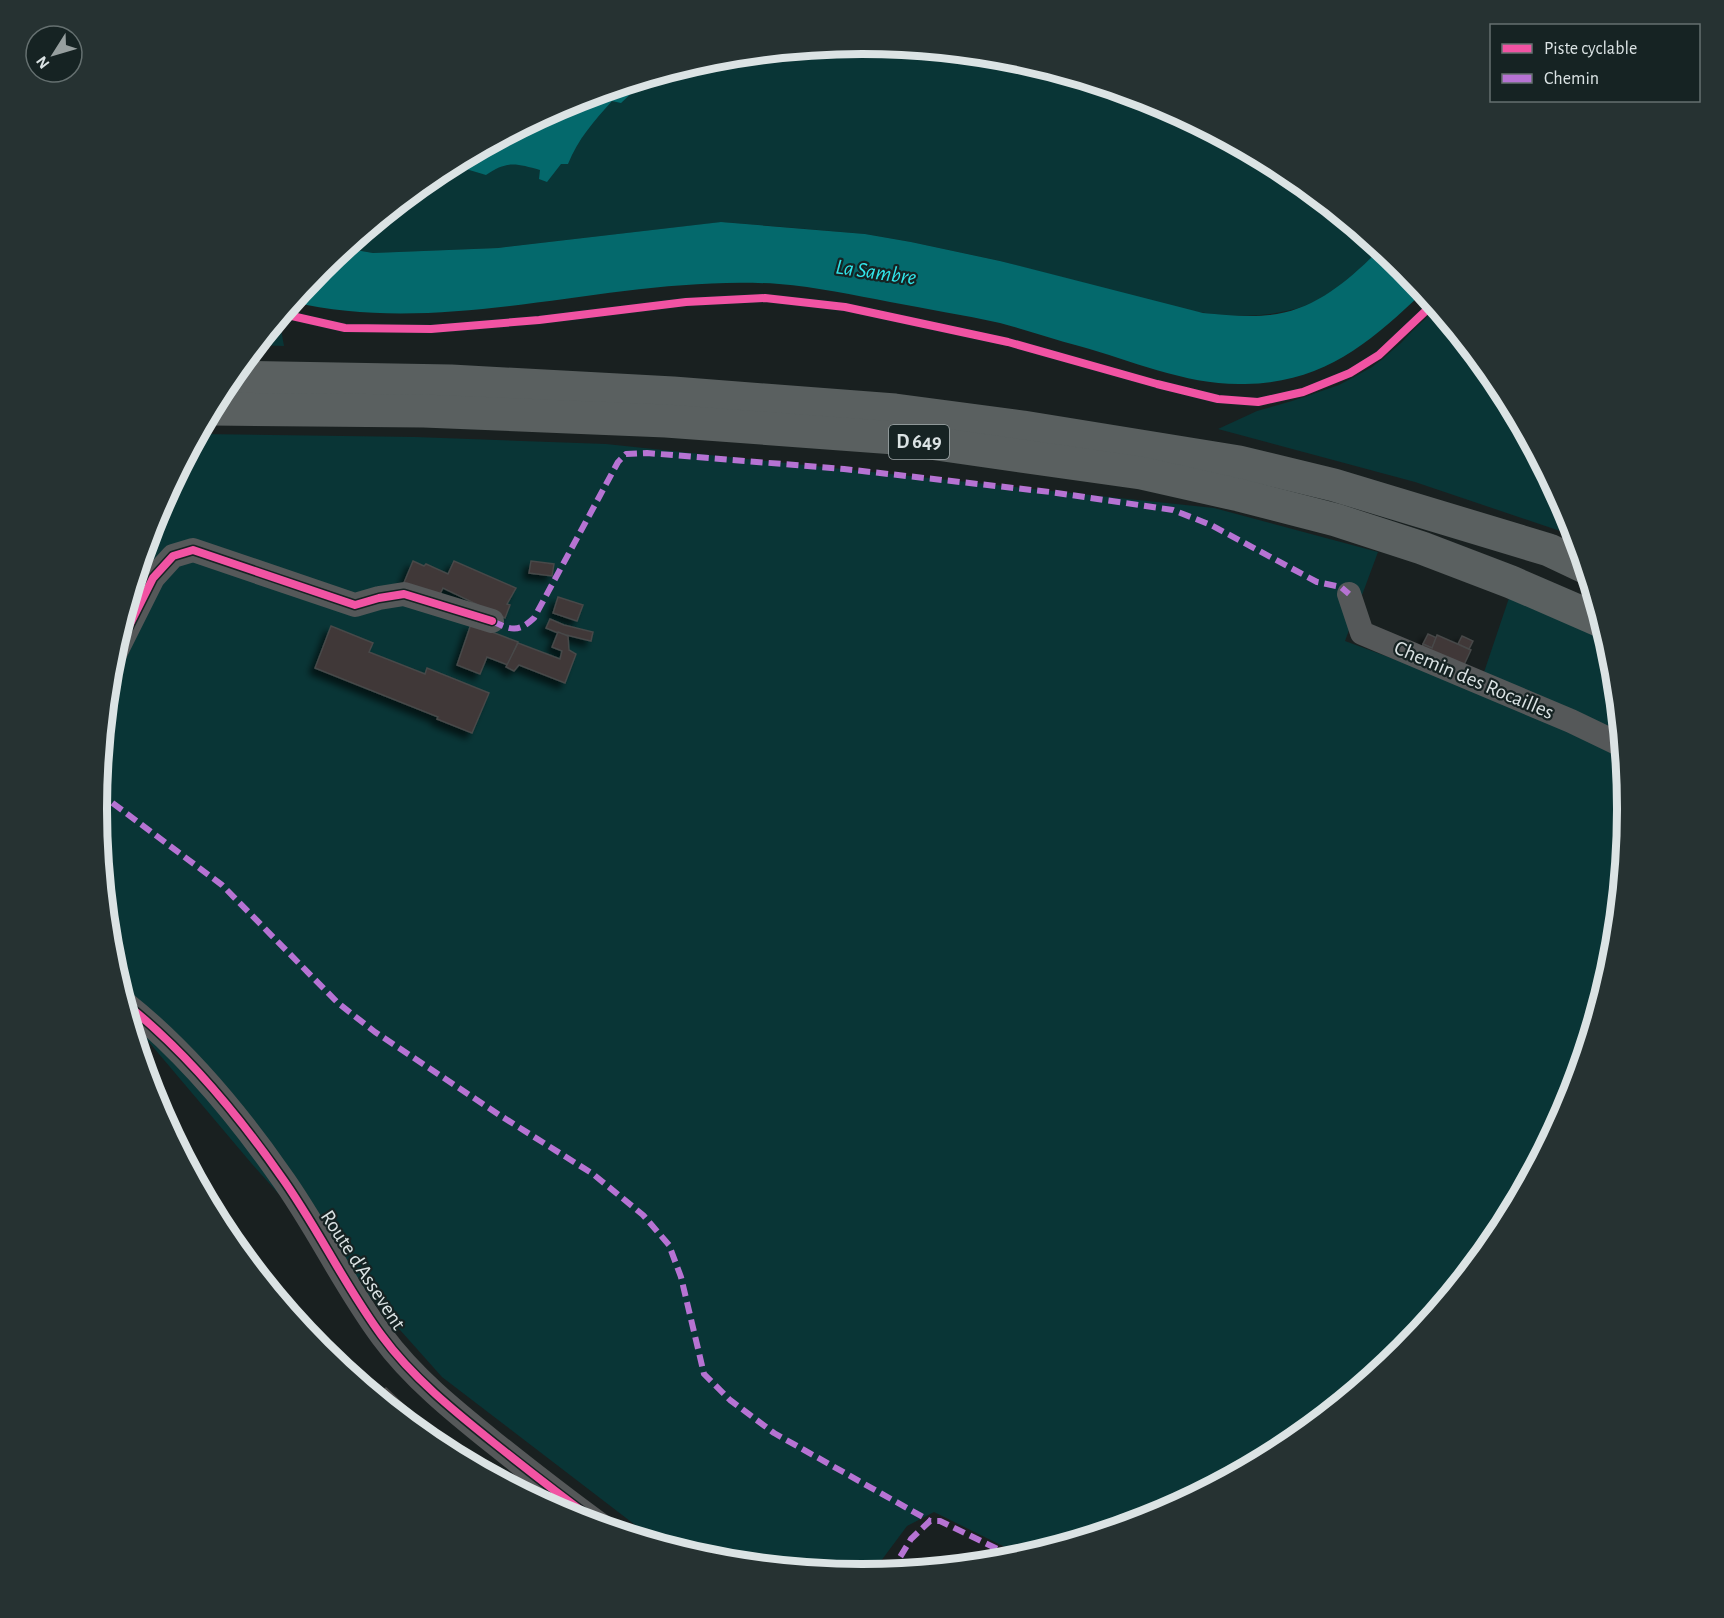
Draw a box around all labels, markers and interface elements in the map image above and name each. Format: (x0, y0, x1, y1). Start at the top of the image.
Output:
north arrow (24, 24, 84, 84)
legend (1490, 24, 1700, 102)
text: Piste cyclable (1544, 40, 1637, 58)
text: N (33, 53, 53, 72)
text: Chemin (1544, 70, 1599, 88)
water label: La Sambre (834, 255, 918, 289)
road number: D 649 (889, 425, 949, 459)
street label: Chemin des Rocailles (1391, 637, 1557, 723)
street label: Route d'Assevent (317, 1207, 409, 1334)

